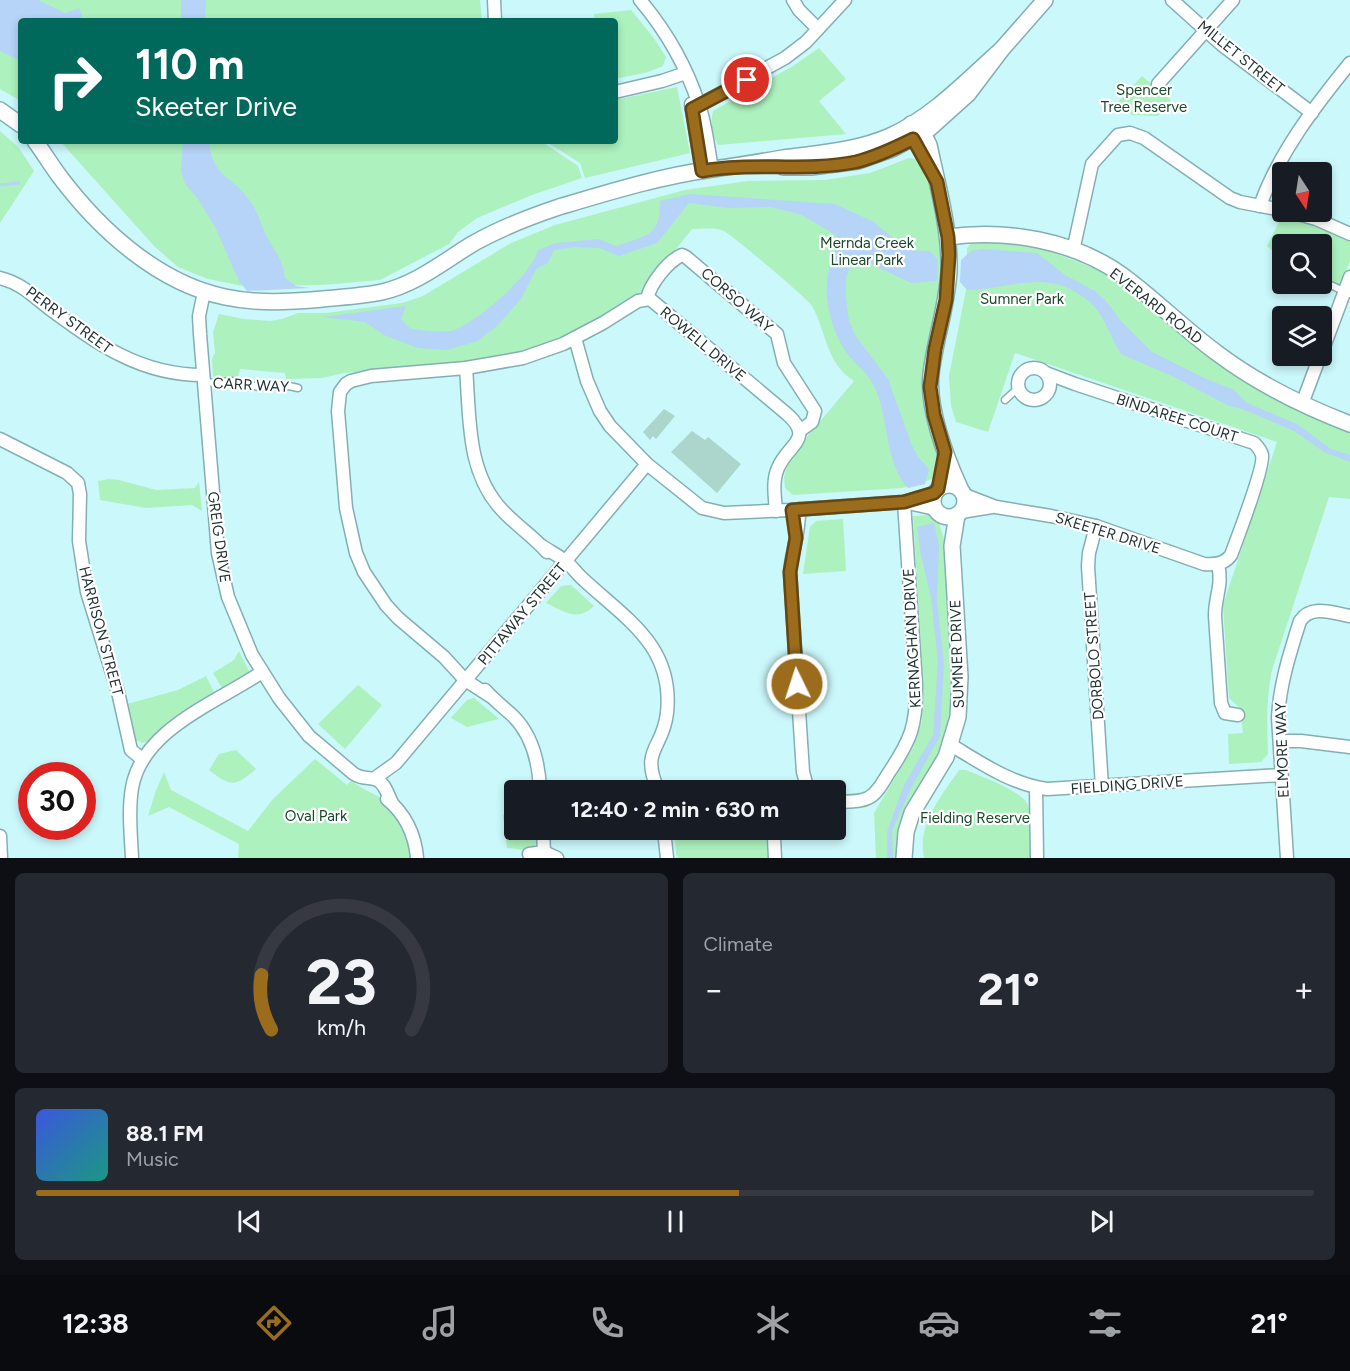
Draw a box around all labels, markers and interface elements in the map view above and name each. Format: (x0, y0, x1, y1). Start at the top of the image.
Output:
street label: MILLET STREET (1194, 17, 1288, 98)
text: 110 m (135, 39, 244, 90)
icon: right (36, 42, 114, 120)
pin (721, 54, 772, 105)
icon: arrive (730, 63, 763, 96)
park label: Spencer Tree Reserve (1101, 81, 1187, 116)
text: Skeeter Drive (135, 90, 297, 123)
north arrow (1272, 162, 1332, 222)
map controls (1272, 162, 1332, 366)
park label: Mernda Creek Linear Park (820, 234, 915, 269)
button: search (1272, 234, 1332, 294)
street label: CORSO WAY (697, 264, 777, 336)
street label: EVERARD ROAD (1106, 264, 1206, 348)
street label: PERRY STREET (22, 283, 116, 358)
park label: Sumner Park (980, 290, 1065, 308)
street label: ROWELL DRIVE (656, 303, 750, 385)
button: layers (1272, 306, 1332, 366)
street label: CARR WAY (212, 374, 290, 396)
street label: BINDAREE COURT (1114, 390, 1241, 446)
street label: GREIG DRIVE (204, 490, 234, 584)
street label: SKEETER DRIVE (1053, 508, 1163, 558)
street label: PITTAWAY STREET (474, 559, 570, 669)
street label: HARRISON STREET (75, 564, 127, 698)
street label: KERNAGHAN DRIVE (899, 568, 925, 708)
street label: DORBOLO STREET (1081, 591, 1107, 720)
street label: SUMNER DRIVE (946, 599, 968, 709)
position arrow (765, 652, 829, 716)
street label: ELMORE WAY (1271, 702, 1293, 798)
speed limit sign: 30 (18, 762, 96, 840)
street label: FIELDING DRIVE (1070, 772, 1184, 798)
text: 12:40 · 2 min · 630 m (571, 796, 779, 823)
park label: Oval Park (285, 807, 348, 825)
park label: Fielding Reserve (920, 809, 1030, 827)
text: Climate (704, 932, 773, 956)
text: 23 (306, 945, 377, 1020)
text: 21° (978, 962, 1040, 1016)
text: − (704, 970, 724, 1009)
text: + (1293, 970, 1314, 1009)
text: km/h (317, 1015, 366, 1040)
text: 88.1 FM (126, 1120, 204, 1147)
text: Music (126, 1147, 179, 1171)
icon: previous (233, 1205, 266, 1238)
icon: pause (659, 1205, 692, 1238)
icon: next (1085, 1205, 1118, 1238)
icon: directions (253, 1302, 295, 1344)
icon: music (419, 1302, 461, 1344)
icon: phone (586, 1302, 628, 1344)
icon: climate (752, 1302, 794, 1344)
icon: car (918, 1302, 960, 1344)
icon: filters (1084, 1302, 1126, 1344)
text: 12:38 (62, 1307, 129, 1340)
text: 21° (1251, 1307, 1288, 1340)

